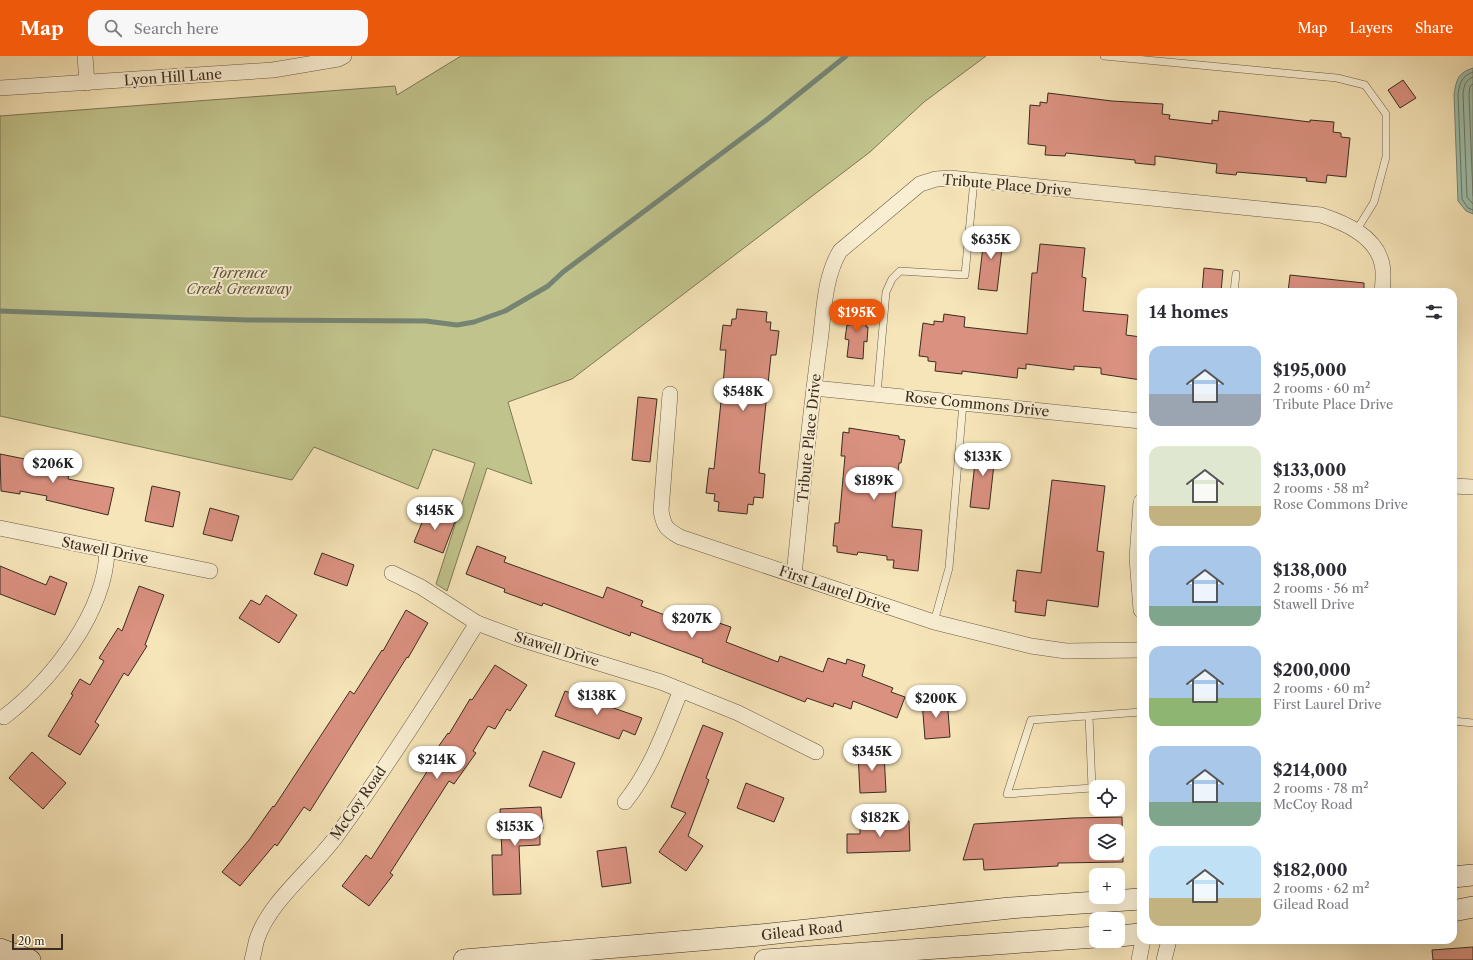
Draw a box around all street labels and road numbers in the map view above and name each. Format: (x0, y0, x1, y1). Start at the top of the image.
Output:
street label: Lyon Hill Lane (123, 65, 223, 89)
street label: Tribute Place Drive (942, 170, 1072, 200)
street label: Tribute Place Drive (793, 373, 825, 503)
street label: Rose Commons Drive (904, 387, 1050, 421)
street label: Stawell Drive (60, 533, 150, 567)
street label: First Laurel Drive (777, 561, 893, 617)
street label: Stawell Drive (512, 628, 602, 670)
street label: McCoy Road (326, 762, 390, 843)
street label: Gilead Road (760, 918, 844, 944)

